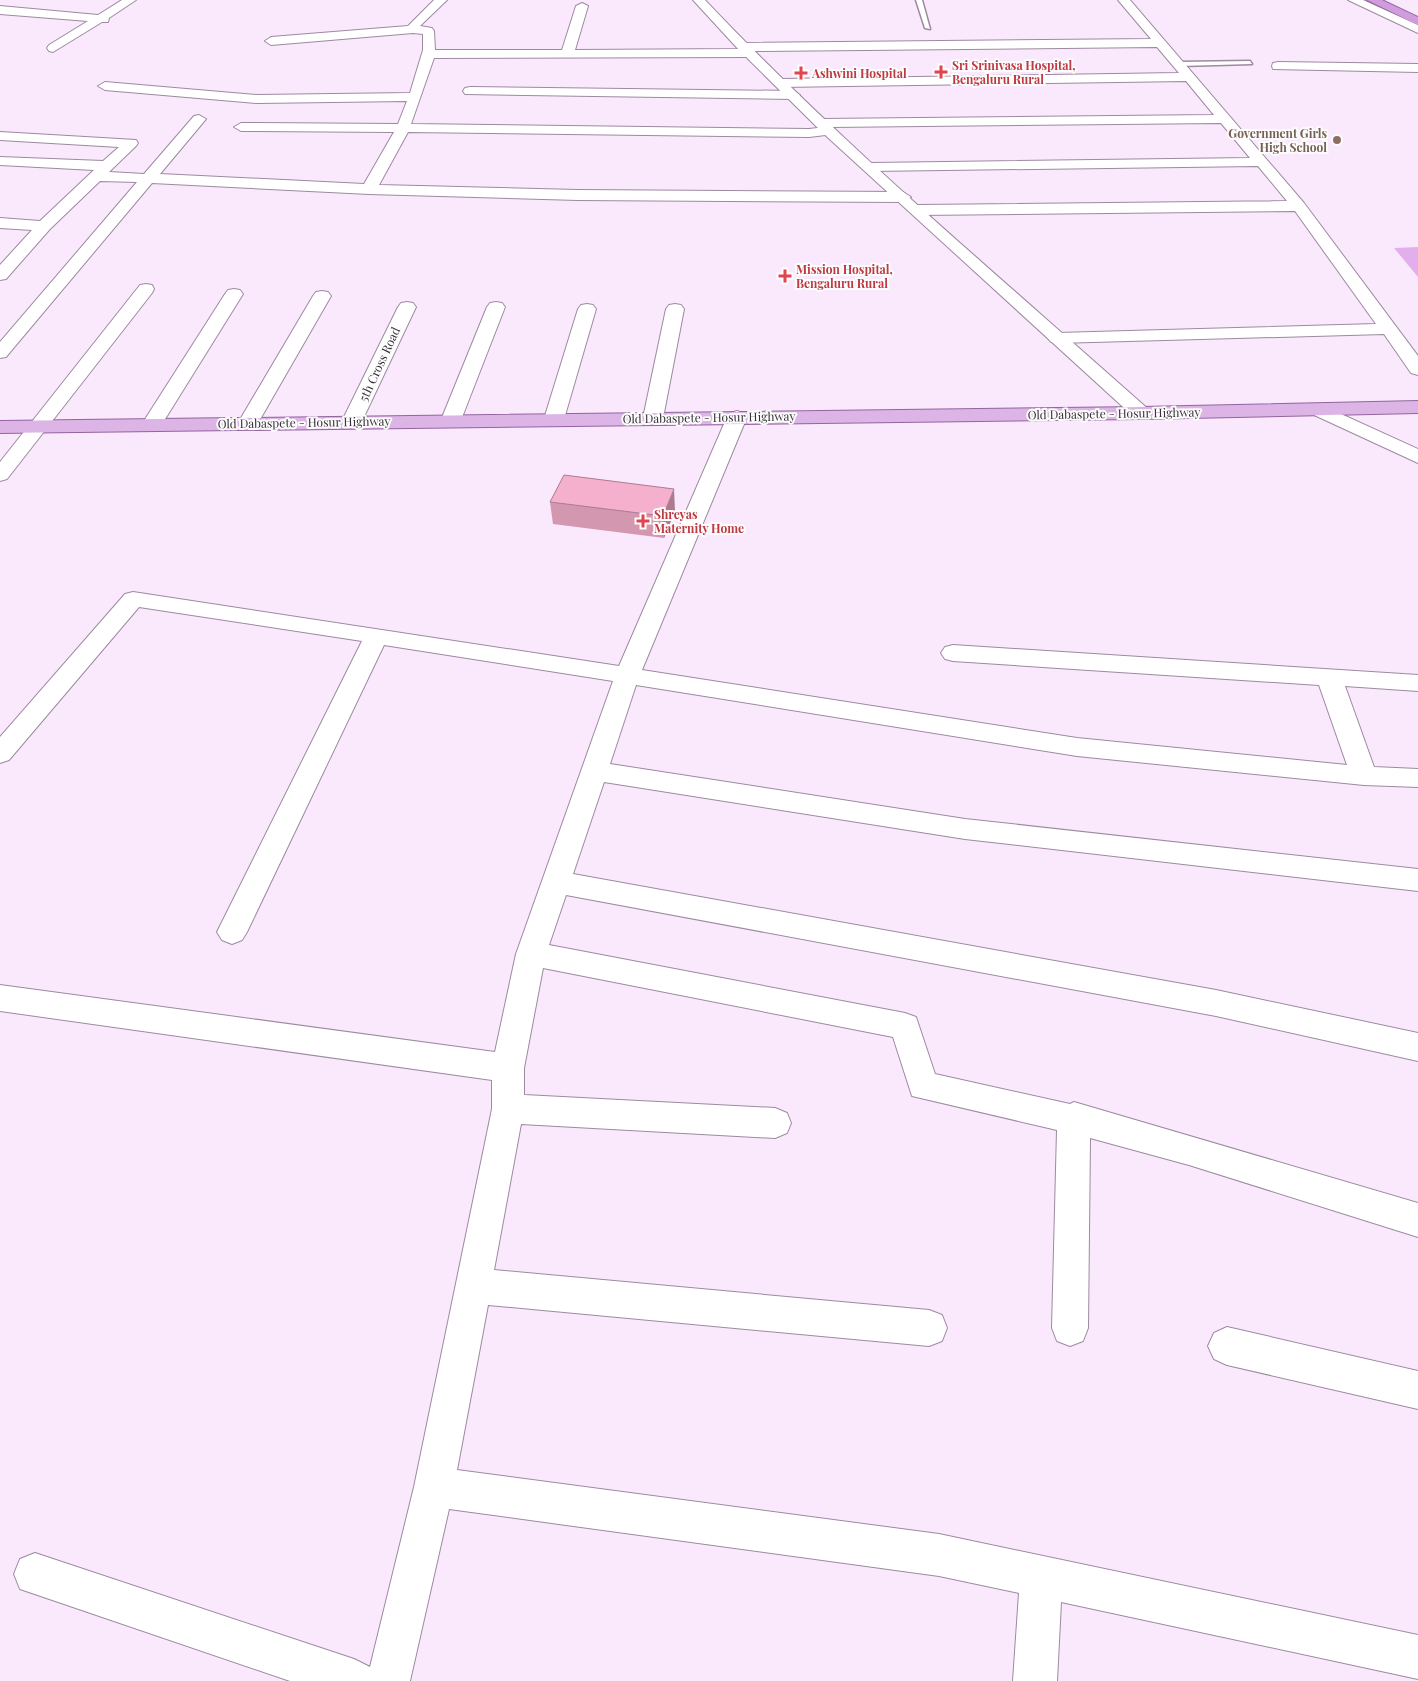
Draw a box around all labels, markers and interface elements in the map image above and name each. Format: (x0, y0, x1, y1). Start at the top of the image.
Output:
place label: Sri Srinivasa Hospital, Bengaluru Rural (952, 57, 1075, 87)
place label: Ashwini Hospital (811, 65, 907, 81)
marker: Sri Srinivasa Hospital, Bengaluru Rural (934, 65, 948, 79)
marker: Ashwini Hospital (794, 66, 808, 80)
place label: Government Girls High School (1228, 125, 1327, 155)
marker: Government Girls High School (1331, 134, 1343, 146)
place label: Mission Hospital, Bengaluru Rural (796, 261, 893, 291)
marker: Mission Hospital, Bengaluru Rural (778, 269, 792, 283)
street label: 5th Cross Road (355, 324, 403, 404)
street label: Old Dabaspete - Hosur Highway (1027, 403, 1201, 423)
street label: Old Dabaspete - Hosur Highway (622, 407, 796, 427)
street label: Old Dabaspete - Hosur Highway (217, 412, 391, 432)
place label: Shreyas Maternity Home (654, 506, 744, 536)
marker: Shreyas Maternity Home (636, 514, 650, 528)

